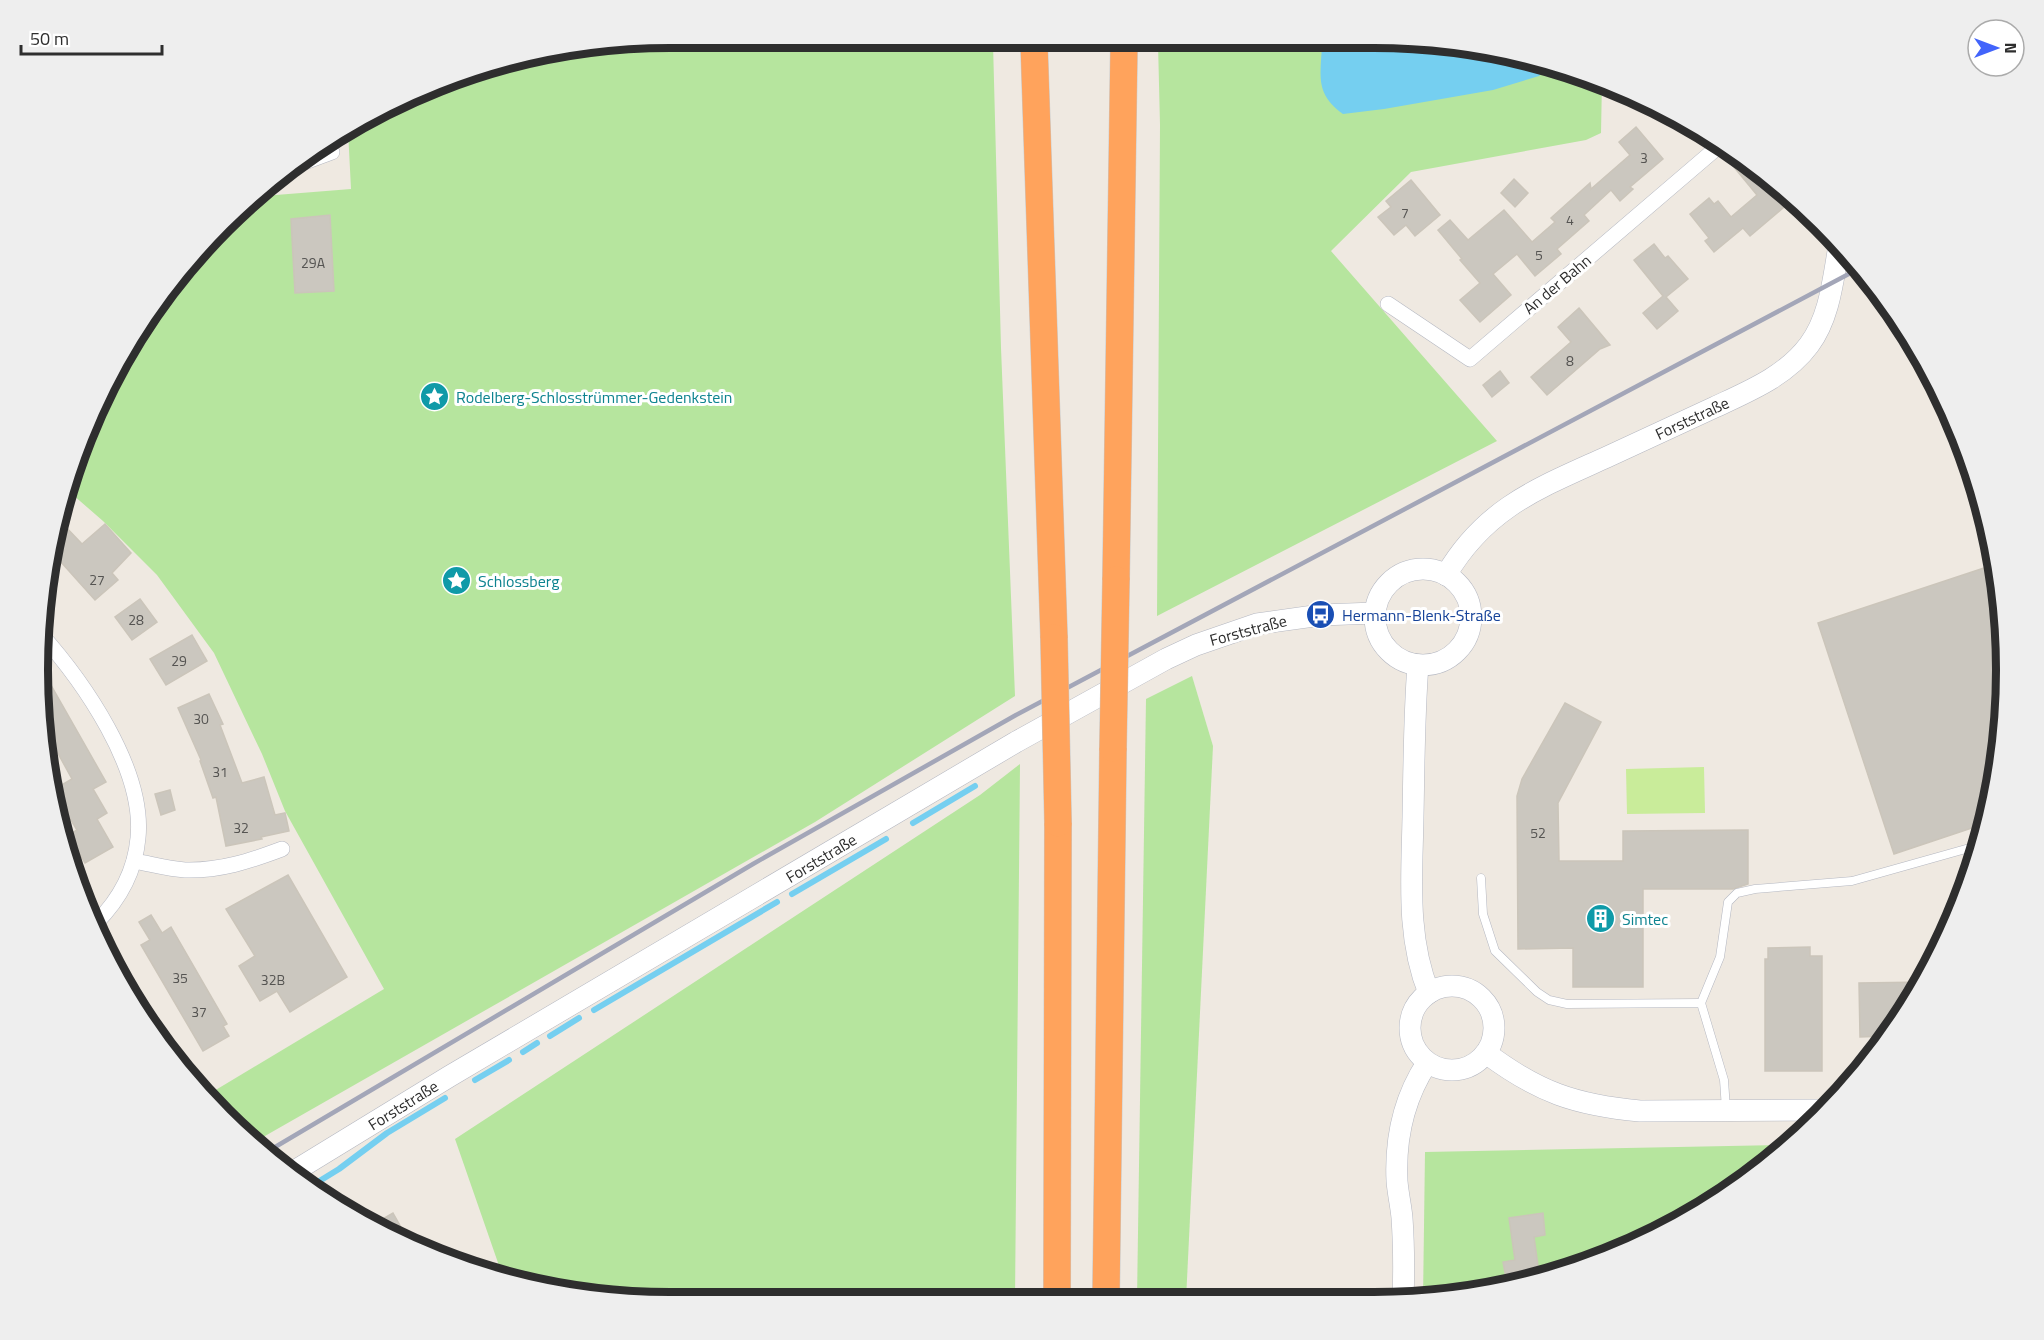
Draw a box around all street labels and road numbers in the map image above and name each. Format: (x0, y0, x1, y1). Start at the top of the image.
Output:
street label: An der Bahn (1518, 248, 1596, 320)
street label: Forststraße (1651, 390, 1733, 446)
street label: Forststraße (1207, 608, 1289, 652)
street label: Forststraße (781, 827, 861, 889)
street label: Forststraße (363, 1074, 443, 1136)

